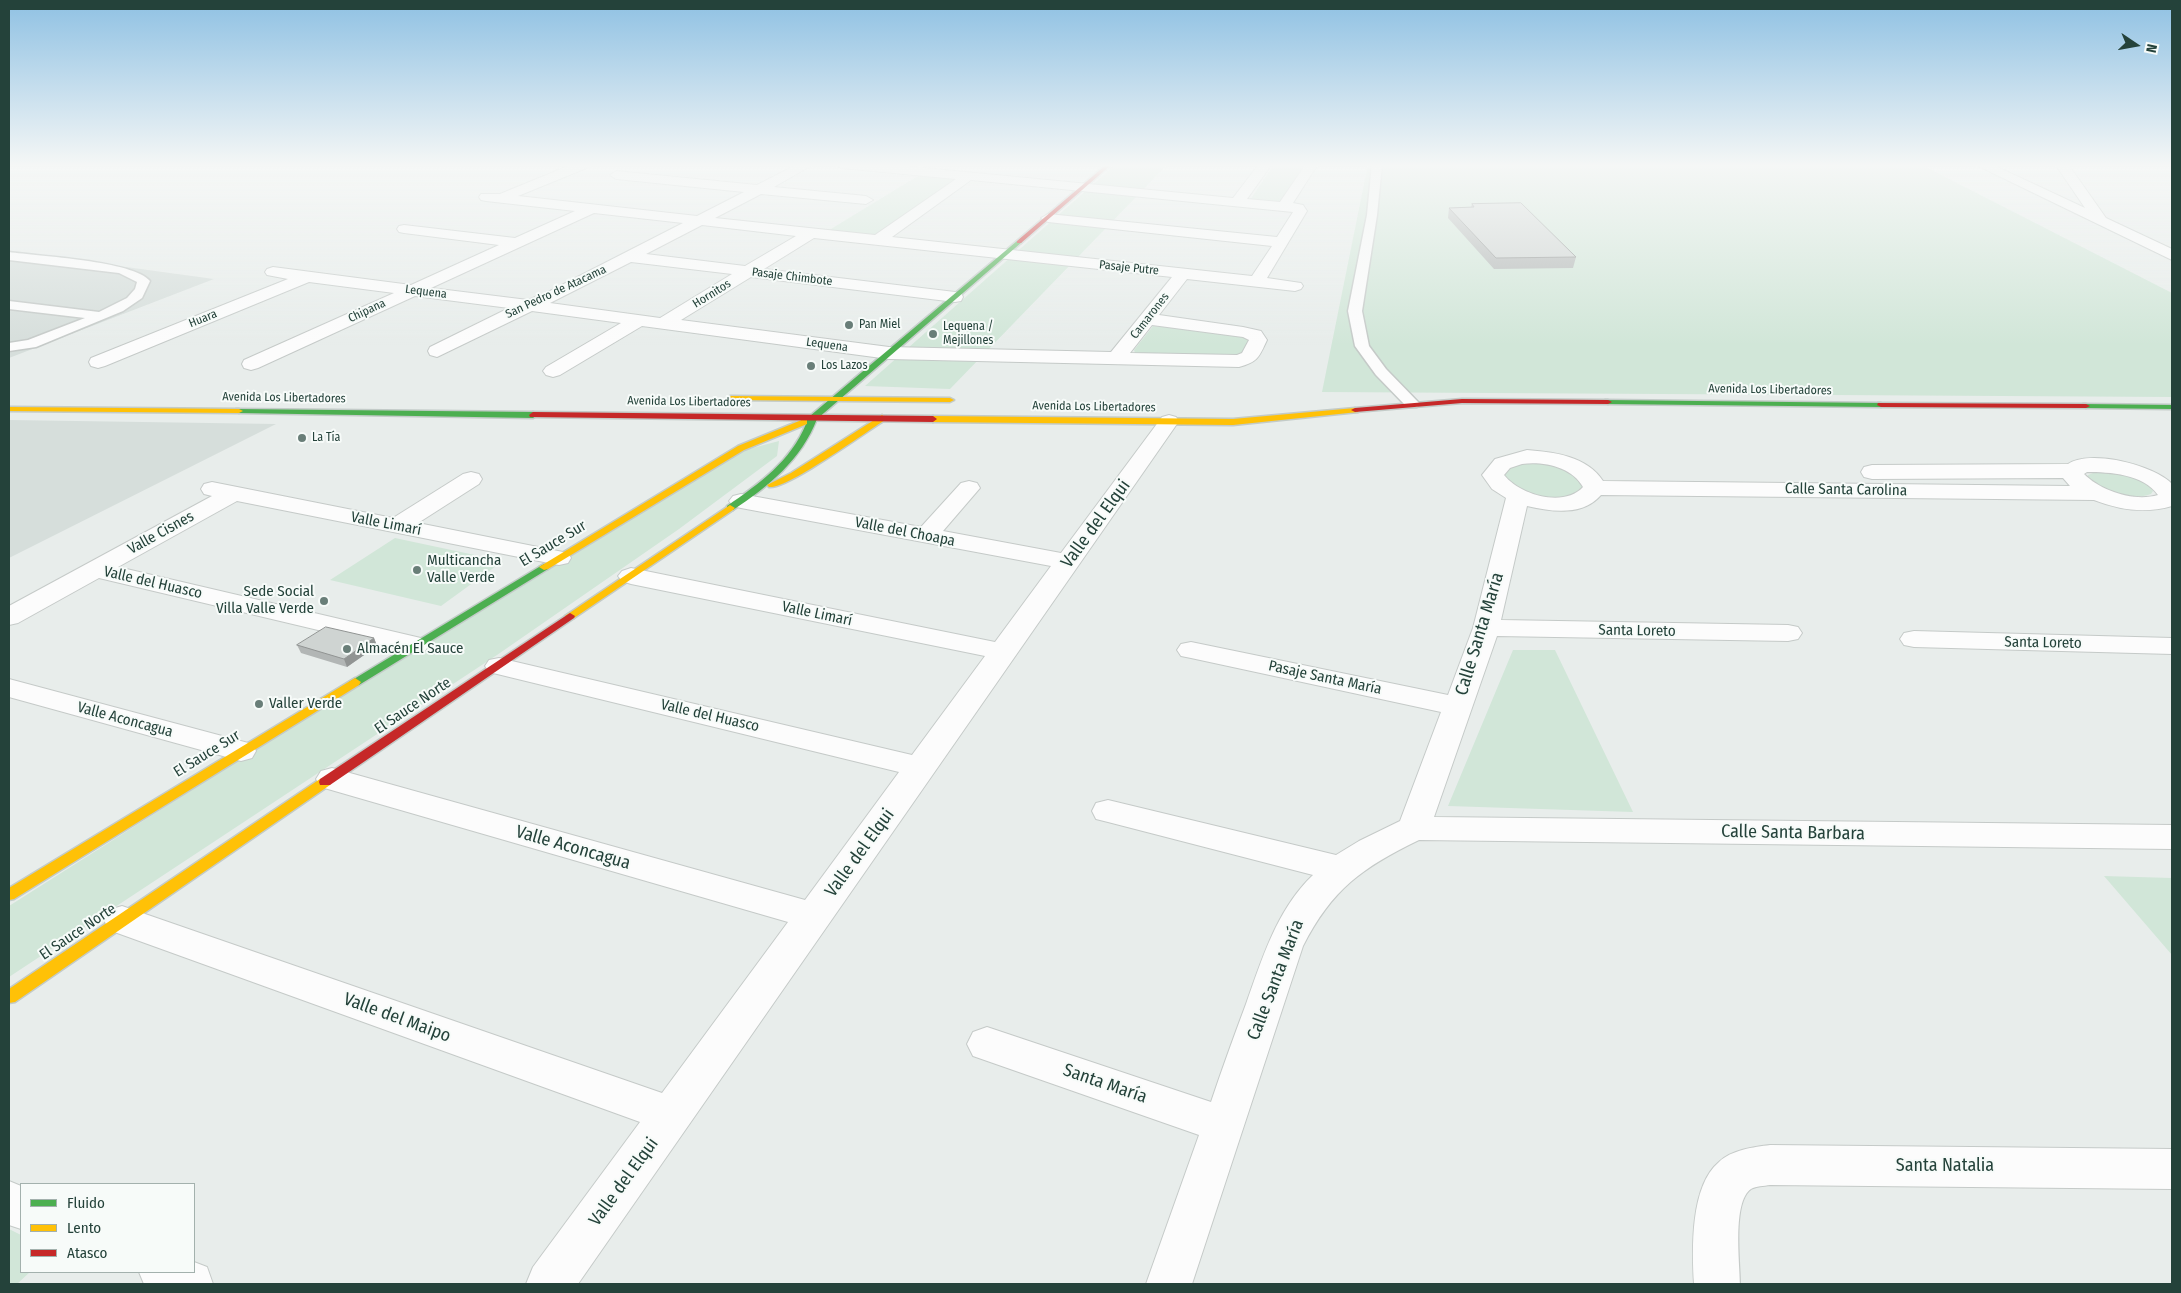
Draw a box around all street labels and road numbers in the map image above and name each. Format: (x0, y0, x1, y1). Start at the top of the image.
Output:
street label: Pasaje Putre (1098, 258, 1160, 278)
street label: San Pedro de Atacama (503, 262, 609, 322)
street label: Pasaje Chimbote (751, 265, 833, 289)
street label: Hornitos (690, 277, 734, 311)
street label: Lequena (404, 282, 448, 302)
street label: Camarones (1128, 290, 1172, 342)
street label: Chipana (346, 296, 388, 326)
street label: Huara (187, 307, 219, 331)
street label: Lequena (805, 335, 849, 355)
street label: Avenida Los Libertadores (1708, 382, 1832, 398)
street label: Avenida Los Libertadores (222, 390, 346, 406)
street label: Avenida Los Libertadores (627, 394, 751, 410)
street label: Avenida Los Libertadores (1032, 399, 1156, 415)
street label: Valle del Elqui (1057, 476, 1135, 572)
street label: Calle Santa Carolina (1785, 480, 1907, 500)
street label: Valle Cisnes (125, 508, 197, 558)
street label: Valle Limarí (349, 508, 423, 540)
street label: Valle del Choapa (853, 513, 957, 551)
street label: El Sauce Sur (516, 517, 590, 571)
street label: Valle del Huasco (102, 563, 204, 603)
street label: Calle Santa María (1451, 570, 1509, 698)
street label: Valle Limarí (780, 598, 854, 630)
street label: Santa Loreto (1598, 621, 1676, 641)
street label: Santa Loreto (2004, 633, 2082, 653)
street label: Pasaje Santa María (1267, 657, 1383, 699)
street label: El Sauce Norte (371, 674, 455, 738)
street label: Valle del Huasco (659, 696, 761, 736)
street label: Valle Aconcagua (75, 699, 175, 741)
street label: El Sauce Sur (171, 727, 243, 781)
street label: Valle del Elqui (821, 805, 899, 901)
street label: Valle Aconcagua (513, 821, 633, 875)
street label: Calle Santa Barbara (1721, 821, 1865, 845)
street label: El Sauce Norte (36, 900, 120, 964)
street label: Calle Santa María (1243, 917, 1309, 1043)
street label: Valle del Maipo (341, 989, 453, 1047)
street label: Santa María (1060, 1060, 1150, 1108)
street label: Valle del Elqui (585, 1134, 663, 1230)
street label: Santa Natalia (1896, 1155, 1994, 1177)

